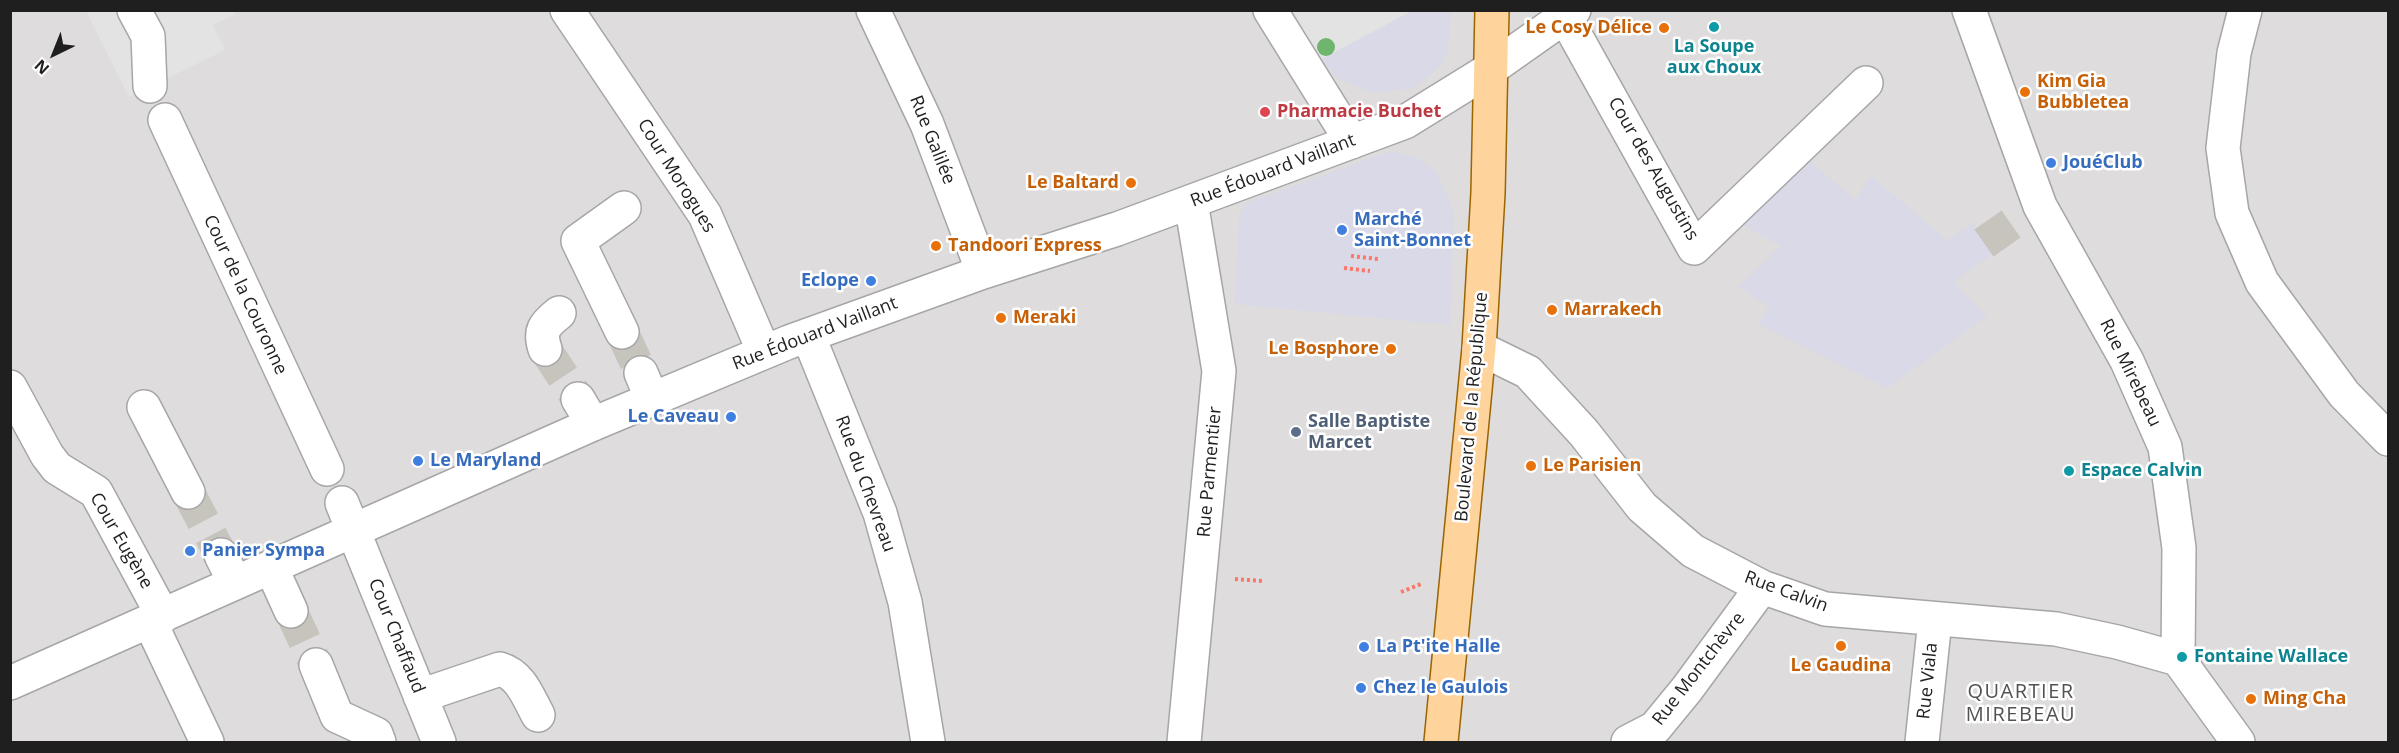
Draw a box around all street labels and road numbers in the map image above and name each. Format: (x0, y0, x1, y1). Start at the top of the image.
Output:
street label: Rue Galilée (904, 92, 960, 188)
street label: Cour des Augustins (1603, 93, 1703, 245)
street label: Cour Morogues (632, 115, 720, 237)
street label: Rue Édouard Vaillant (1188, 130, 1358, 212)
street label: Cour de la Couronne (198, 212, 292, 378)
street label: Boulevard de la République (1451, 291, 1493, 523)
street label: Rue Édouard Vaillant (730, 293, 900, 375)
street label: Rue Mirebeau (2095, 316, 2165, 430)
street label: Rue Parmentier (1194, 406, 1226, 538)
street label: Rue du Chevreau (830, 413, 900, 555)
street label: Cour Eugène (85, 489, 157, 593)
street label: Rue Calvin (1741, 567, 1831, 617)
street label: Cour Chaffaud (363, 575, 429, 697)
street label: Rue Montchèvre (1648, 608, 1750, 730)
street label: Rue Viala (1913, 642, 1943, 720)

